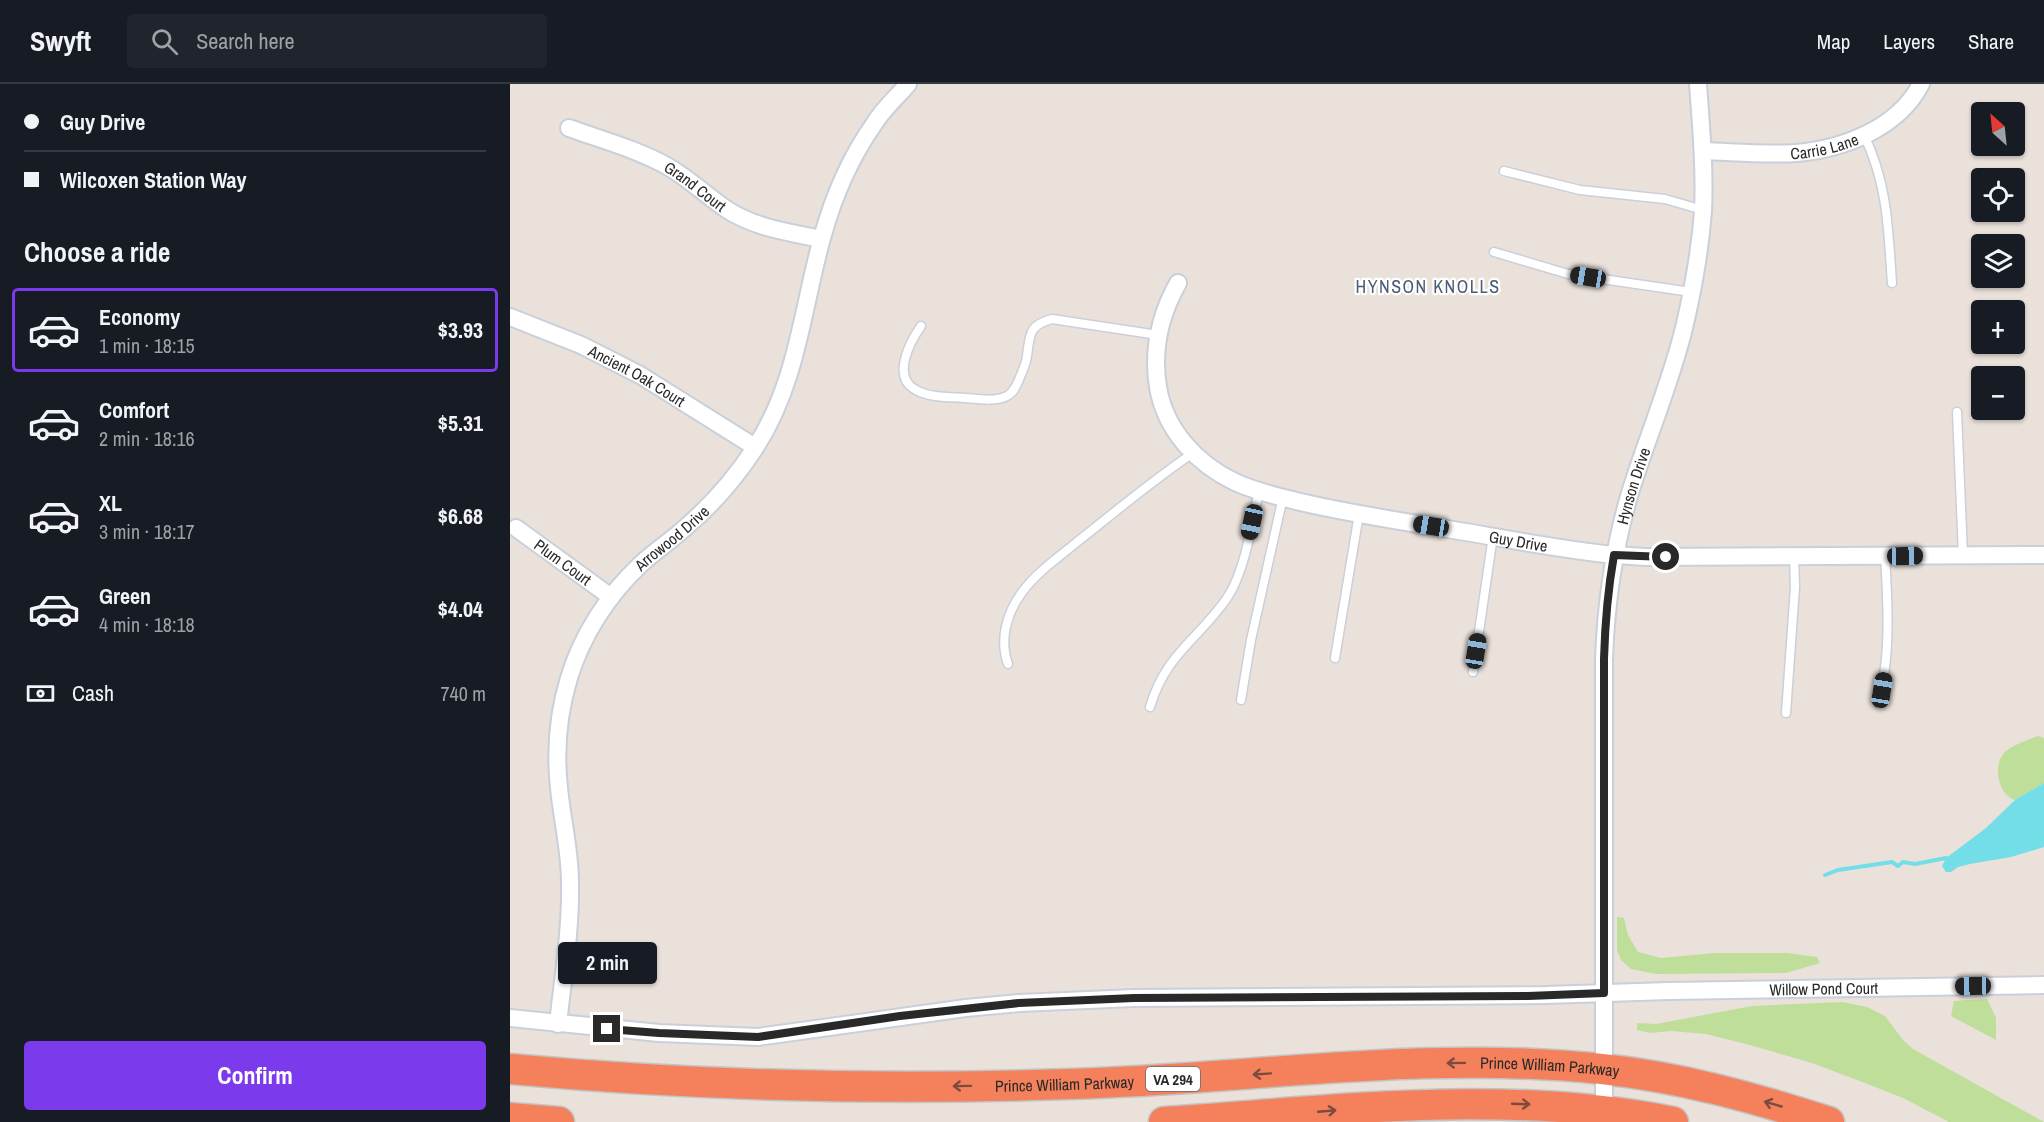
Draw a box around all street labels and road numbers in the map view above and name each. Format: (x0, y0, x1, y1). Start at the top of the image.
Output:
street label: Carrie Lane (1790, 128, 1862, 164)
street label: Grand Court (660, 156, 731, 217)
street label: Ancient Oak Court (584, 339, 690, 412)
street label: Hynson Drive (1611, 444, 1655, 527)
street label: Arrowood Drive (629, 500, 714, 576)
street label: Guy Drive (1487, 525, 1549, 557)
street label: Plum Court (530, 534, 596, 590)
street label: Willow Pond Court (1769, 977, 1879, 1000)
street label: Prince William Parkway (1480, 1052, 1621, 1082)
road number: VA 294 (1146, 1067, 1200, 1091)
street label: Prince William Parkway (995, 1070, 1135, 1097)

